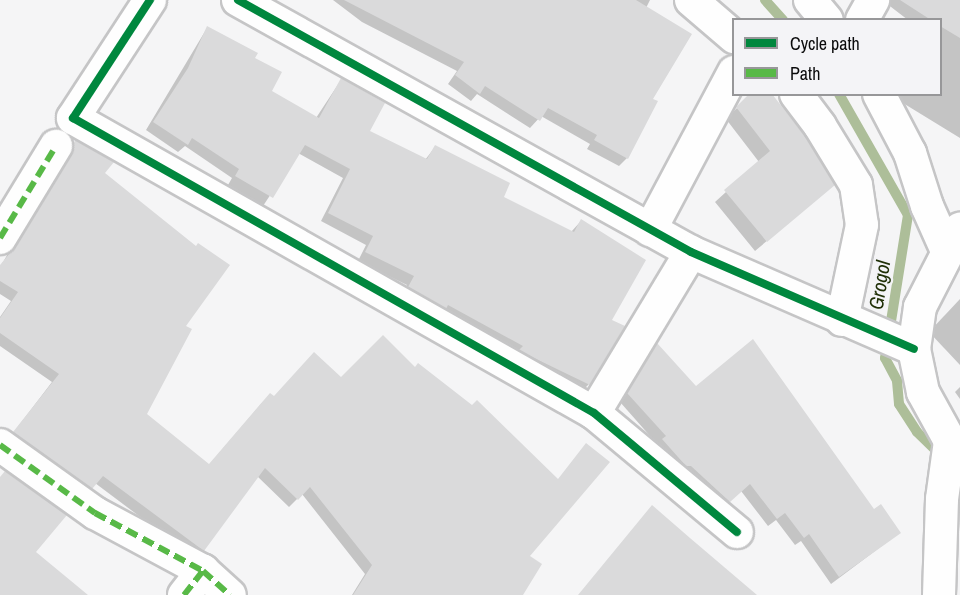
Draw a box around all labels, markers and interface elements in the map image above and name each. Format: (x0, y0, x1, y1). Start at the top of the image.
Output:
legend (732, 18, 942, 96)
text: Cycle path (790, 31, 860, 56)
text: Path (790, 61, 820, 86)
water label: Grogol (863, 259, 895, 311)

